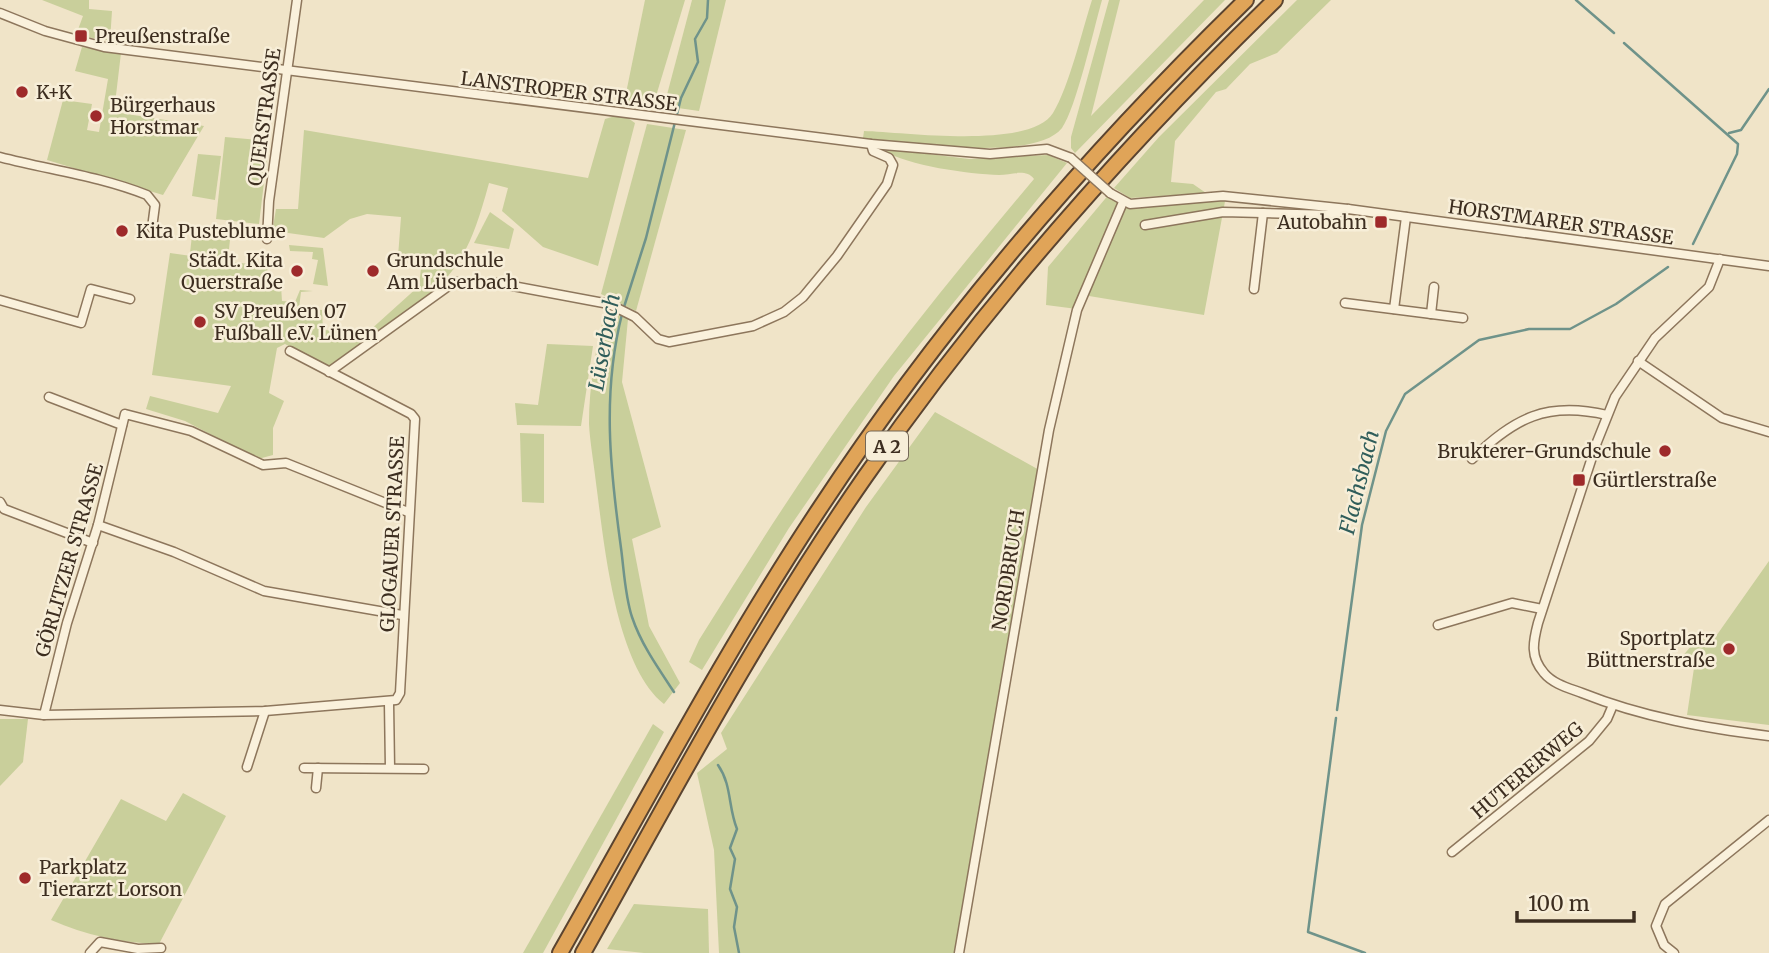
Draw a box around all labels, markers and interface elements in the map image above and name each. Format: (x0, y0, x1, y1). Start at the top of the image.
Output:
place label: Preußenstraße (95, 24, 230, 48)
marker: Preußenstraße (73, 28, 89, 44)
street label: QUERSTRASSE (242, 47, 286, 187)
street label: LANSTROPER STRASSE (459, 66, 679, 116)
place label: K+K (36, 80, 72, 104)
marker: K+K (14, 84, 30, 100)
place label: Bürgerhaus Horstmar (110, 93, 216, 139)
marker: Bürgerhaus Horstmar (88, 108, 104, 124)
street label: HORSTMARER STRASSE (1447, 194, 1675, 250)
place label: Autobahn (1276, 210, 1367, 234)
marker: Autobahn (1373, 214, 1389, 230)
place label: Kita Pusteblume (136, 219, 286, 243)
marker: Kita Pusteblume (114, 223, 130, 239)
place label: Städt. Kita Querstraße (181, 248, 283, 294)
place label: Grundschule Am Lüserbach (386, 248, 519, 294)
marker: Städt. Kita Querstraße (289, 263, 305, 279)
marker: Grundschule Am Lüserbach (365, 263, 381, 279)
water label: Lüserbach (582, 291, 626, 393)
place label: SV Preußen 07 Fußball e.V. Lünen (214, 299, 378, 345)
marker: SV Preußen 07 Fußball e.V. Lünen (192, 314, 208, 330)
water label: Flachsbach (1333, 427, 1385, 538)
road number: A 2 (866, 432, 908, 461)
street label: GLOGAUER STRASSE (375, 436, 409, 632)
place label: Brukterer-Grundschule (1437, 439, 1651, 463)
marker: Brukterer-Grundschule (1657, 443, 1673, 459)
street label: GÖRLITZER STRASSE (30, 460, 108, 660)
place label: Gürtlerstraße (1593, 468, 1717, 492)
marker: Gürtlerstraße (1571, 472, 1587, 488)
street label: NORDBRUCH (987, 508, 1029, 632)
place label: Sportplatz Büttnerstraße (1587, 626, 1715, 672)
marker: Sportplatz Büttnerstraße (1721, 641, 1737, 657)
street label: HUTERERWEG (1466, 716, 1588, 824)
place label: Parkplatz Tierarzt Lorson (39, 855, 182, 901)
marker: Parkplatz Tierarzt Lorson (17, 870, 33, 886)
scale bar (1517, 880, 1634, 924)
text: 100 m (1528, 890, 1590, 917)

